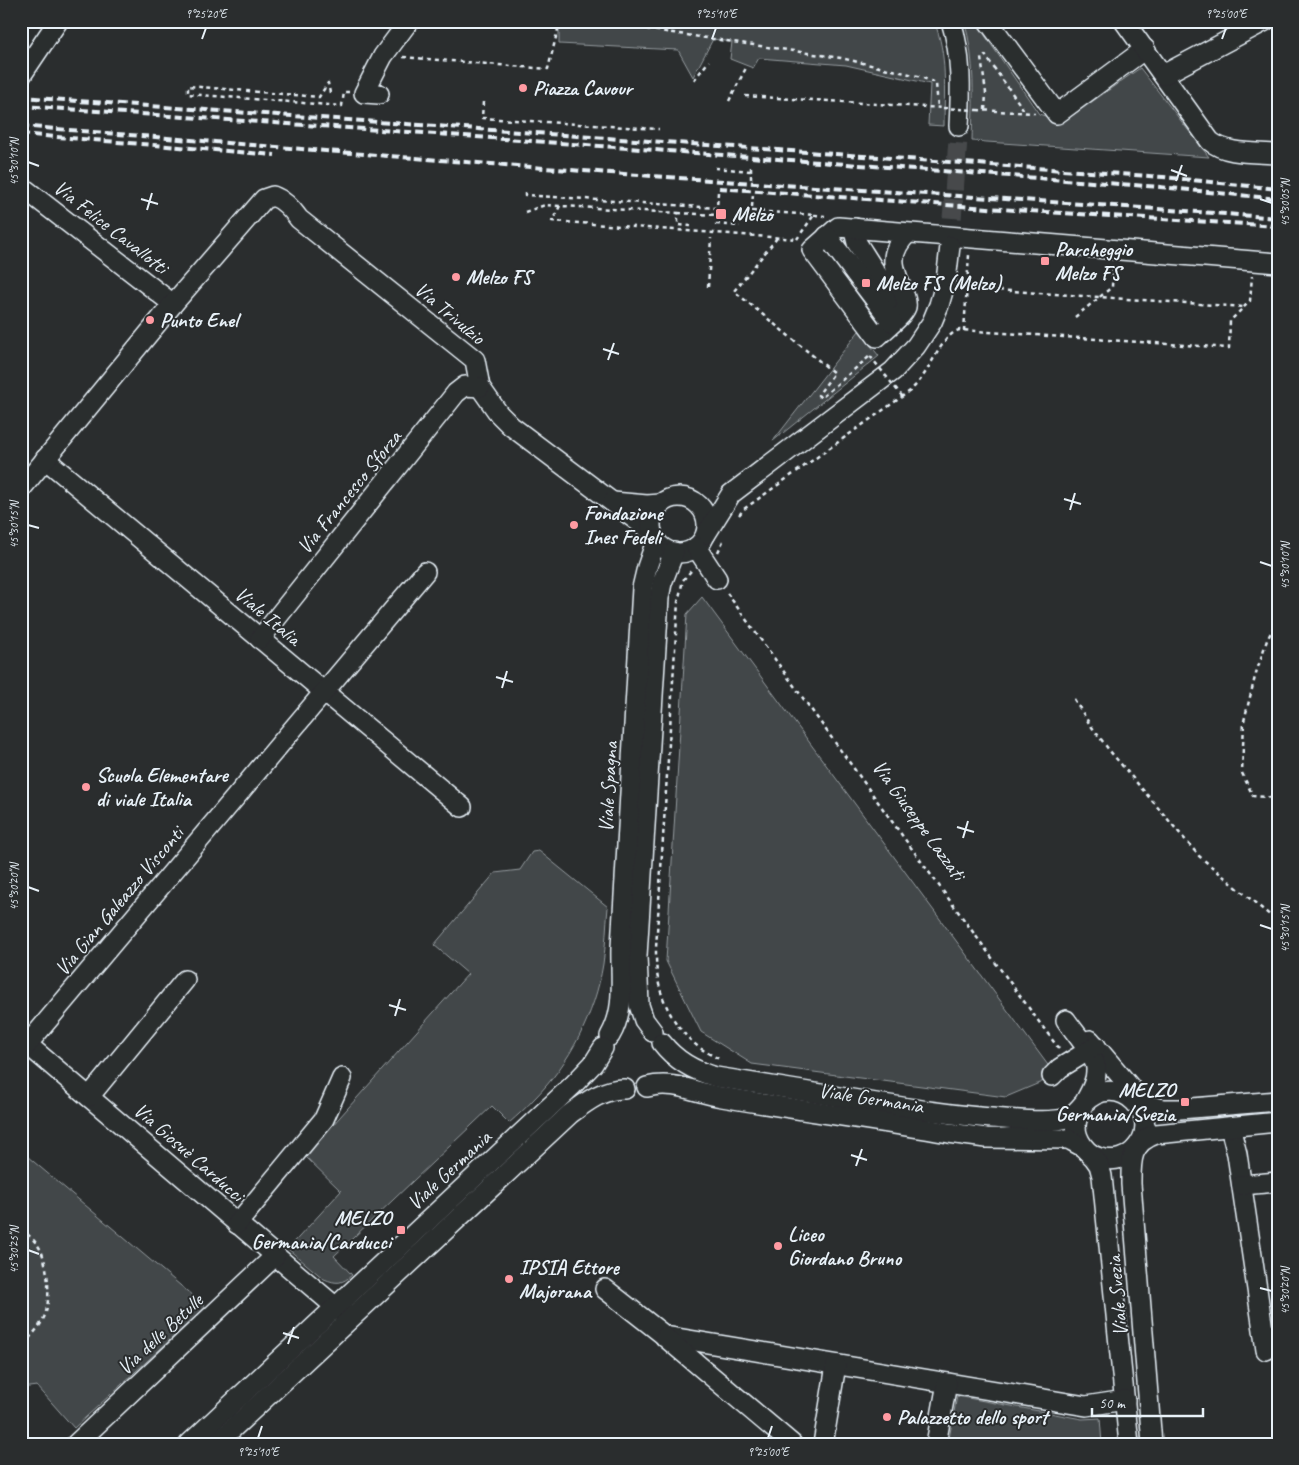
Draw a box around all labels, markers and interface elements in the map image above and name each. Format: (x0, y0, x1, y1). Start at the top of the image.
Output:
text: 9°25'20"E (186, 6, 228, 22)
text: 9°25'10"E (696, 6, 738, 22)
text: 9°25'00"E (1206, 6, 1248, 22)
place label: Piazza Cavour (533, 75, 635, 101)
marker: Piazza Cavour (517, 82, 529, 94)
text: 45°30'10"N (6, 137, 22, 186)
street label: Via Felice Cavallotti (49, 174, 176, 282)
text: 45°30'05"N (1277, 178, 1293, 227)
place label: Melzo (732, 201, 775, 227)
marker: Melzo (714, 207, 728, 221)
place label: Parcheggio Melzo FS (1055, 236, 1134, 286)
marker: Parcheggio Melzo FS (1039, 255, 1051, 267)
place label: Melzo FS (466, 264, 535, 290)
place label: Melzo FS (Melzo) (876, 270, 1003, 296)
marker: Melzo FS (450, 271, 462, 283)
street label: Via Trivulzio (409, 276, 492, 351)
marker: Melzo FS (Melzo) (860, 277, 872, 289)
place label: Punto Enel (160, 307, 242, 333)
marker: Punto Enel (144, 314, 156, 326)
street label: Via Francesco Sforza (291, 423, 408, 559)
text: 45°30'15"N (6, 500, 22, 549)
place label: Fondazione Ines Fedeli (584, 500, 665, 550)
marker: Fondazione Ines Fedeli (568, 519, 580, 531)
text: 45°30'10"N (1277, 541, 1293, 590)
street label: Viale Italia (229, 581, 308, 653)
street label: Viale Spagna (593, 739, 623, 833)
street label: Via Giuseppe Lazzati (867, 755, 973, 888)
place label: Scuola Elementare di viale Italia (96, 762, 229, 812)
marker: Scuola Elementare di viale Italia (80, 781, 92, 793)
street label: Via Gian Galeazzo Visconti (49, 819, 191, 981)
text: 45°30'20"N (6, 862, 22, 911)
text: 45°30'15"N (1277, 904, 1293, 953)
street label: Viale Germania (817, 1077, 927, 1119)
place label: MELZO Germania/Svezia (1056, 1077, 1177, 1127)
marker: MELZO Germania/Svezia (1179, 1096, 1191, 1108)
street label: Via Giosuè Carducci (128, 1097, 252, 1209)
street label: Viale Germania (401, 1123, 498, 1216)
place label: MELZO Germania/Carducci (252, 1205, 394, 1255)
place label: Liceo Giordano Bruno (788, 1221, 902, 1271)
marker: MELZO Germania/Carducci (395, 1224, 407, 1236)
text: 45°30'25"N (6, 1225, 22, 1274)
marker: Liceo Giordano Bruno (772, 1240, 784, 1252)
street label: Viale Svezia (1100, 1252, 1133, 1338)
place label: IPSIA Ettore Majorana (519, 1254, 621, 1304)
text: 45°30'20"N (1277, 1266, 1293, 1315)
marker: IPSIA Ettore Majorana (503, 1273, 515, 1285)
street label: Via delle Betulle (112, 1286, 210, 1380)
scale bar (1092, 1385, 1203, 1417)
text: 50 m (1099, 1394, 1126, 1413)
place label: Palazzetto dello sport (897, 1404, 1051, 1430)
marker: Palazzetto dello sport (881, 1411, 893, 1423)
text: 9°25'10"E (238, 1444, 280, 1460)
text: 9°25'00"E (748, 1444, 790, 1460)

